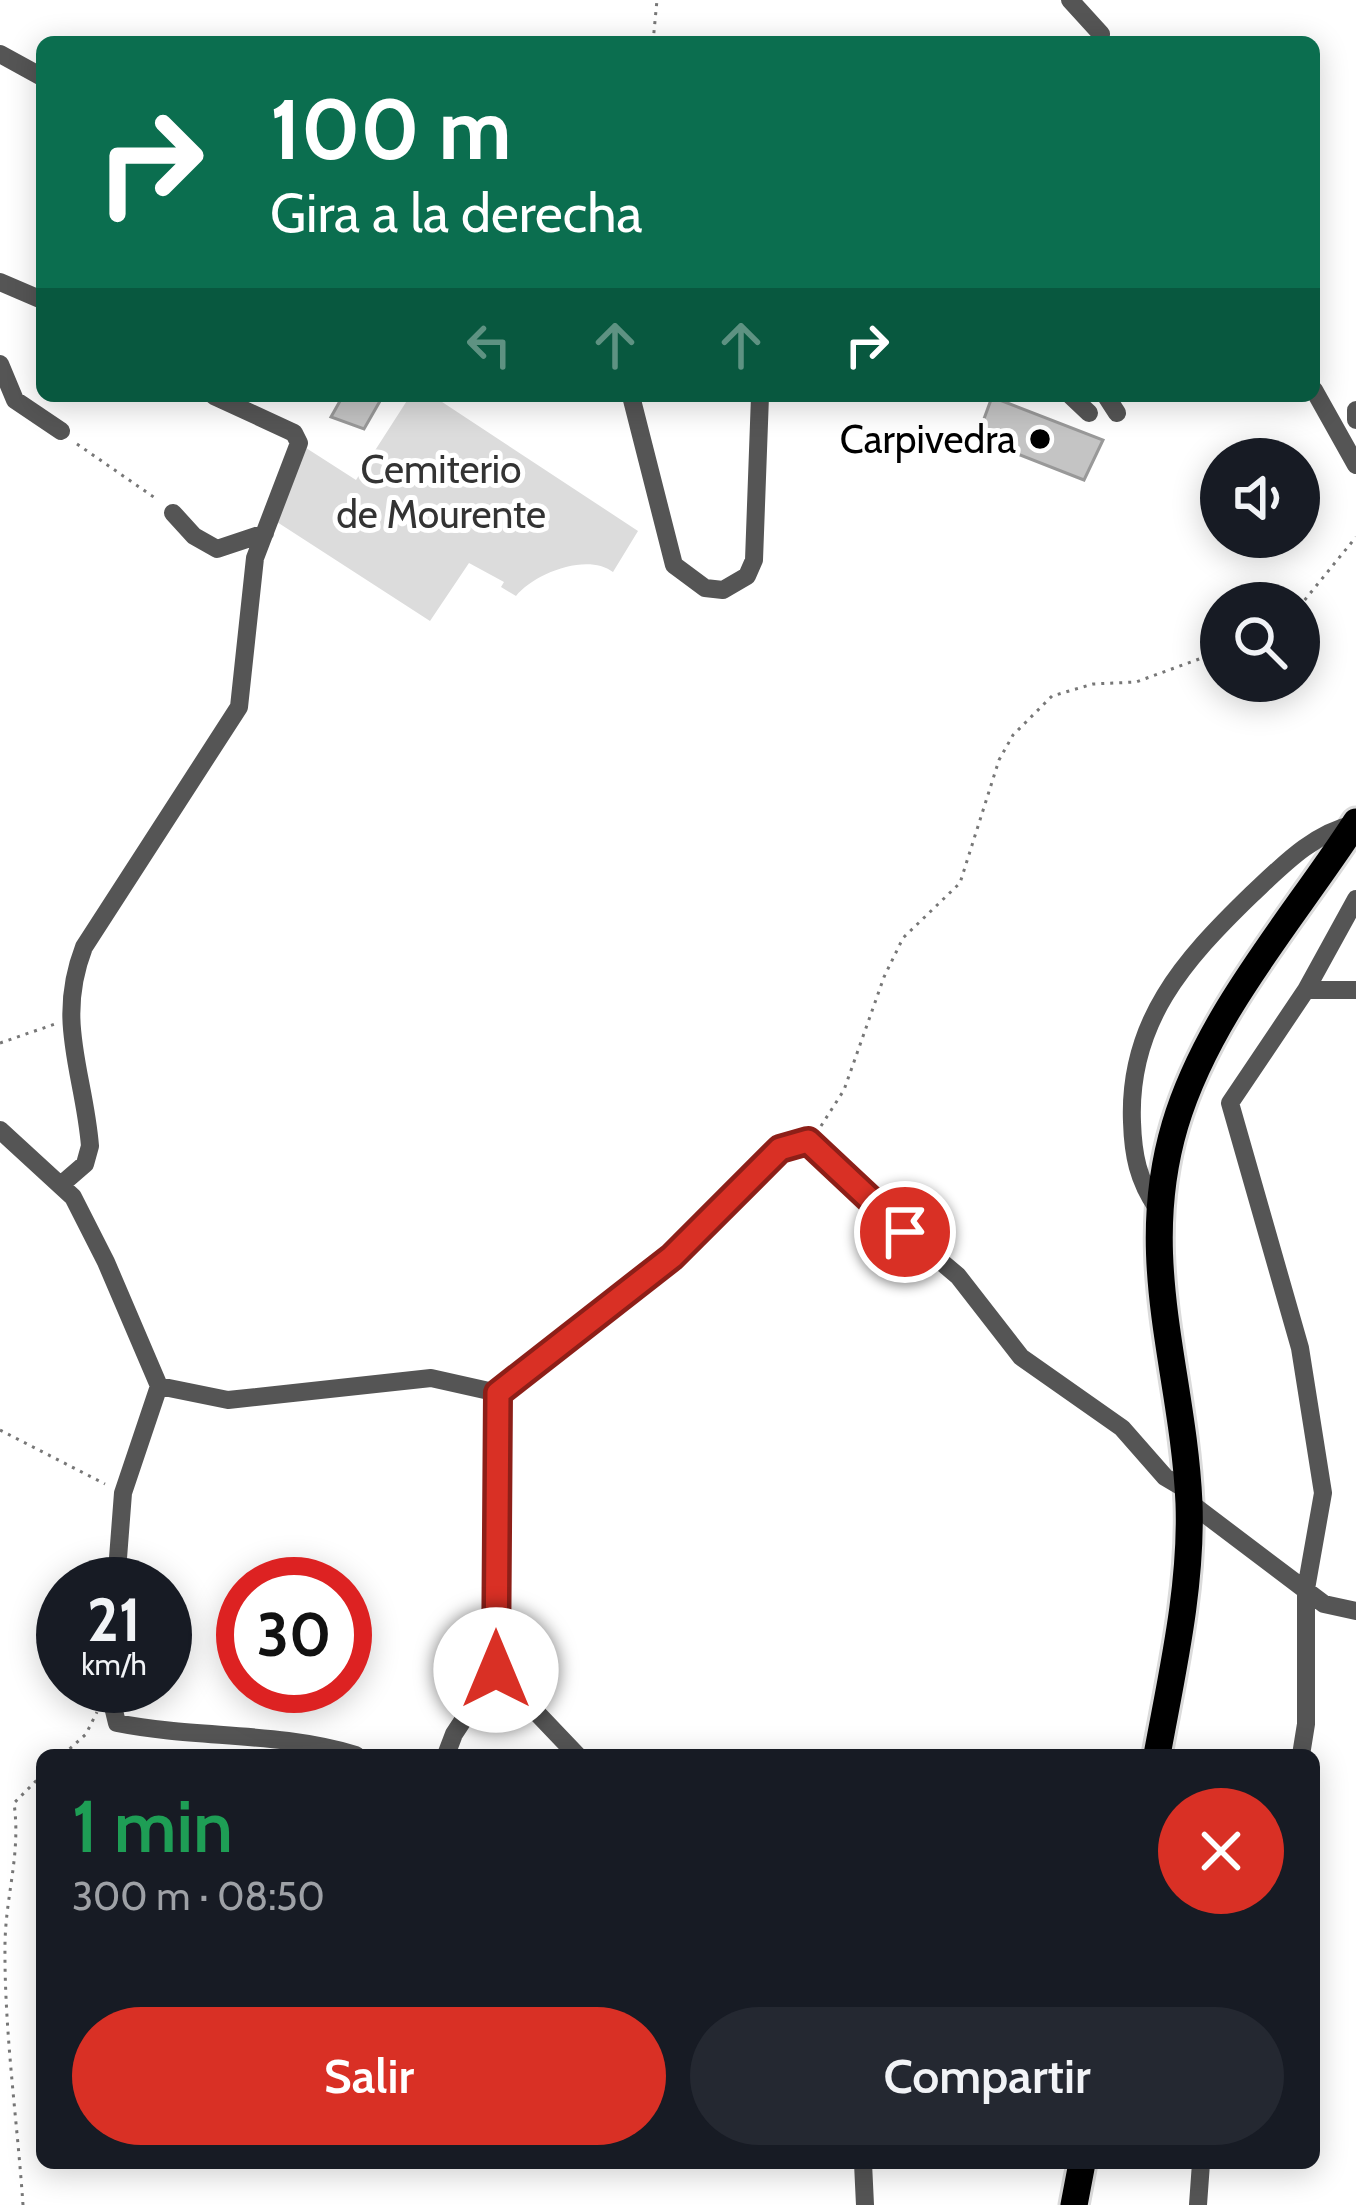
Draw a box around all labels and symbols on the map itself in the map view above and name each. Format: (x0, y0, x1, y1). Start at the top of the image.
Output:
place label: Carpivedra (840, 415, 1016, 463)
marker: Carpivedra (1027, 426, 1053, 452)
park label: Cemiterio de Mourente (336, 445, 546, 538)
pin (854, 1181, 956, 1283)
speed limit sign: 30 (216, 1557, 372, 1713)
position arrow (433, 1607, 559, 1733)

